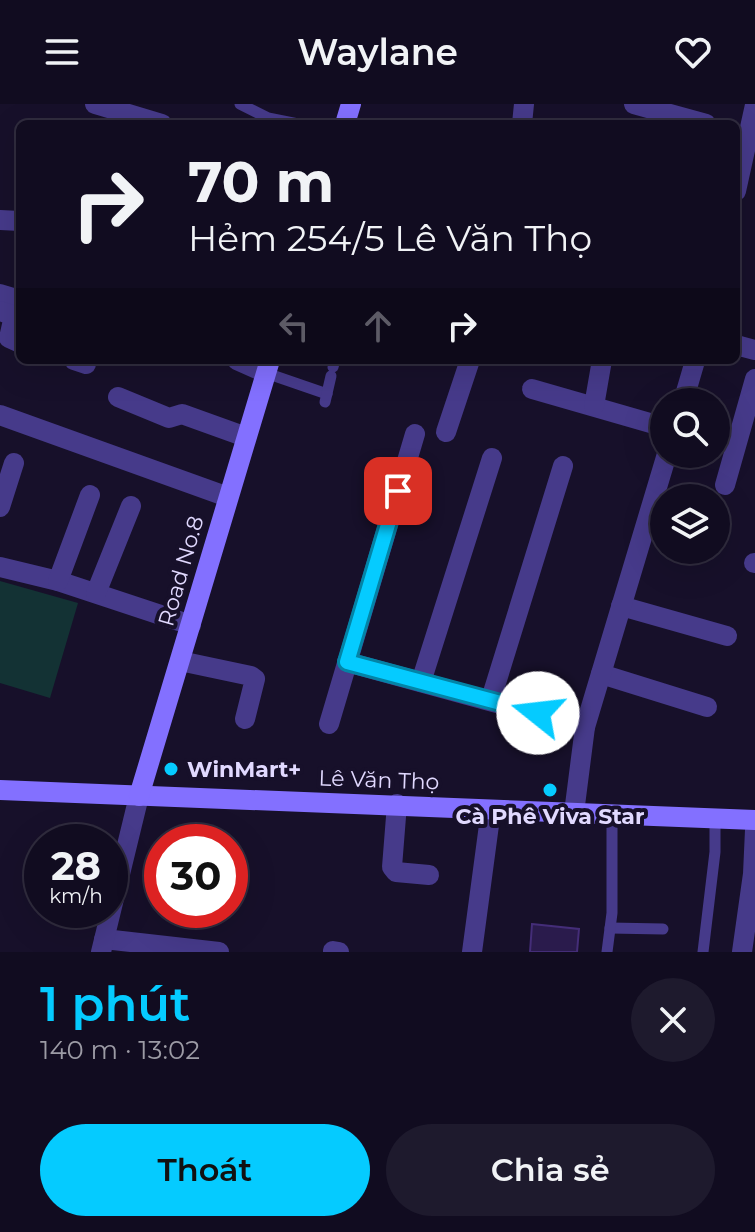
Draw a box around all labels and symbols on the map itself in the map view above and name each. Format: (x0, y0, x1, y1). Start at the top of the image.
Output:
pin (364, 457, 432, 525)
street label: Road No.8 (152, 513, 210, 629)
position arrow (496, 671, 580, 755)
place label: WinMart+ (187, 756, 301, 783)
marker: WinMart+ (162, 760, 180, 778)
street label: Lê Văn Thọ (318, 764, 440, 796)
marker: Cà Phê Viva Star (541, 781, 559, 799)
place label: Cà Phê Viva Star (456, 803, 644, 830)
speed limit sign: 30 (144, 824, 248, 928)

